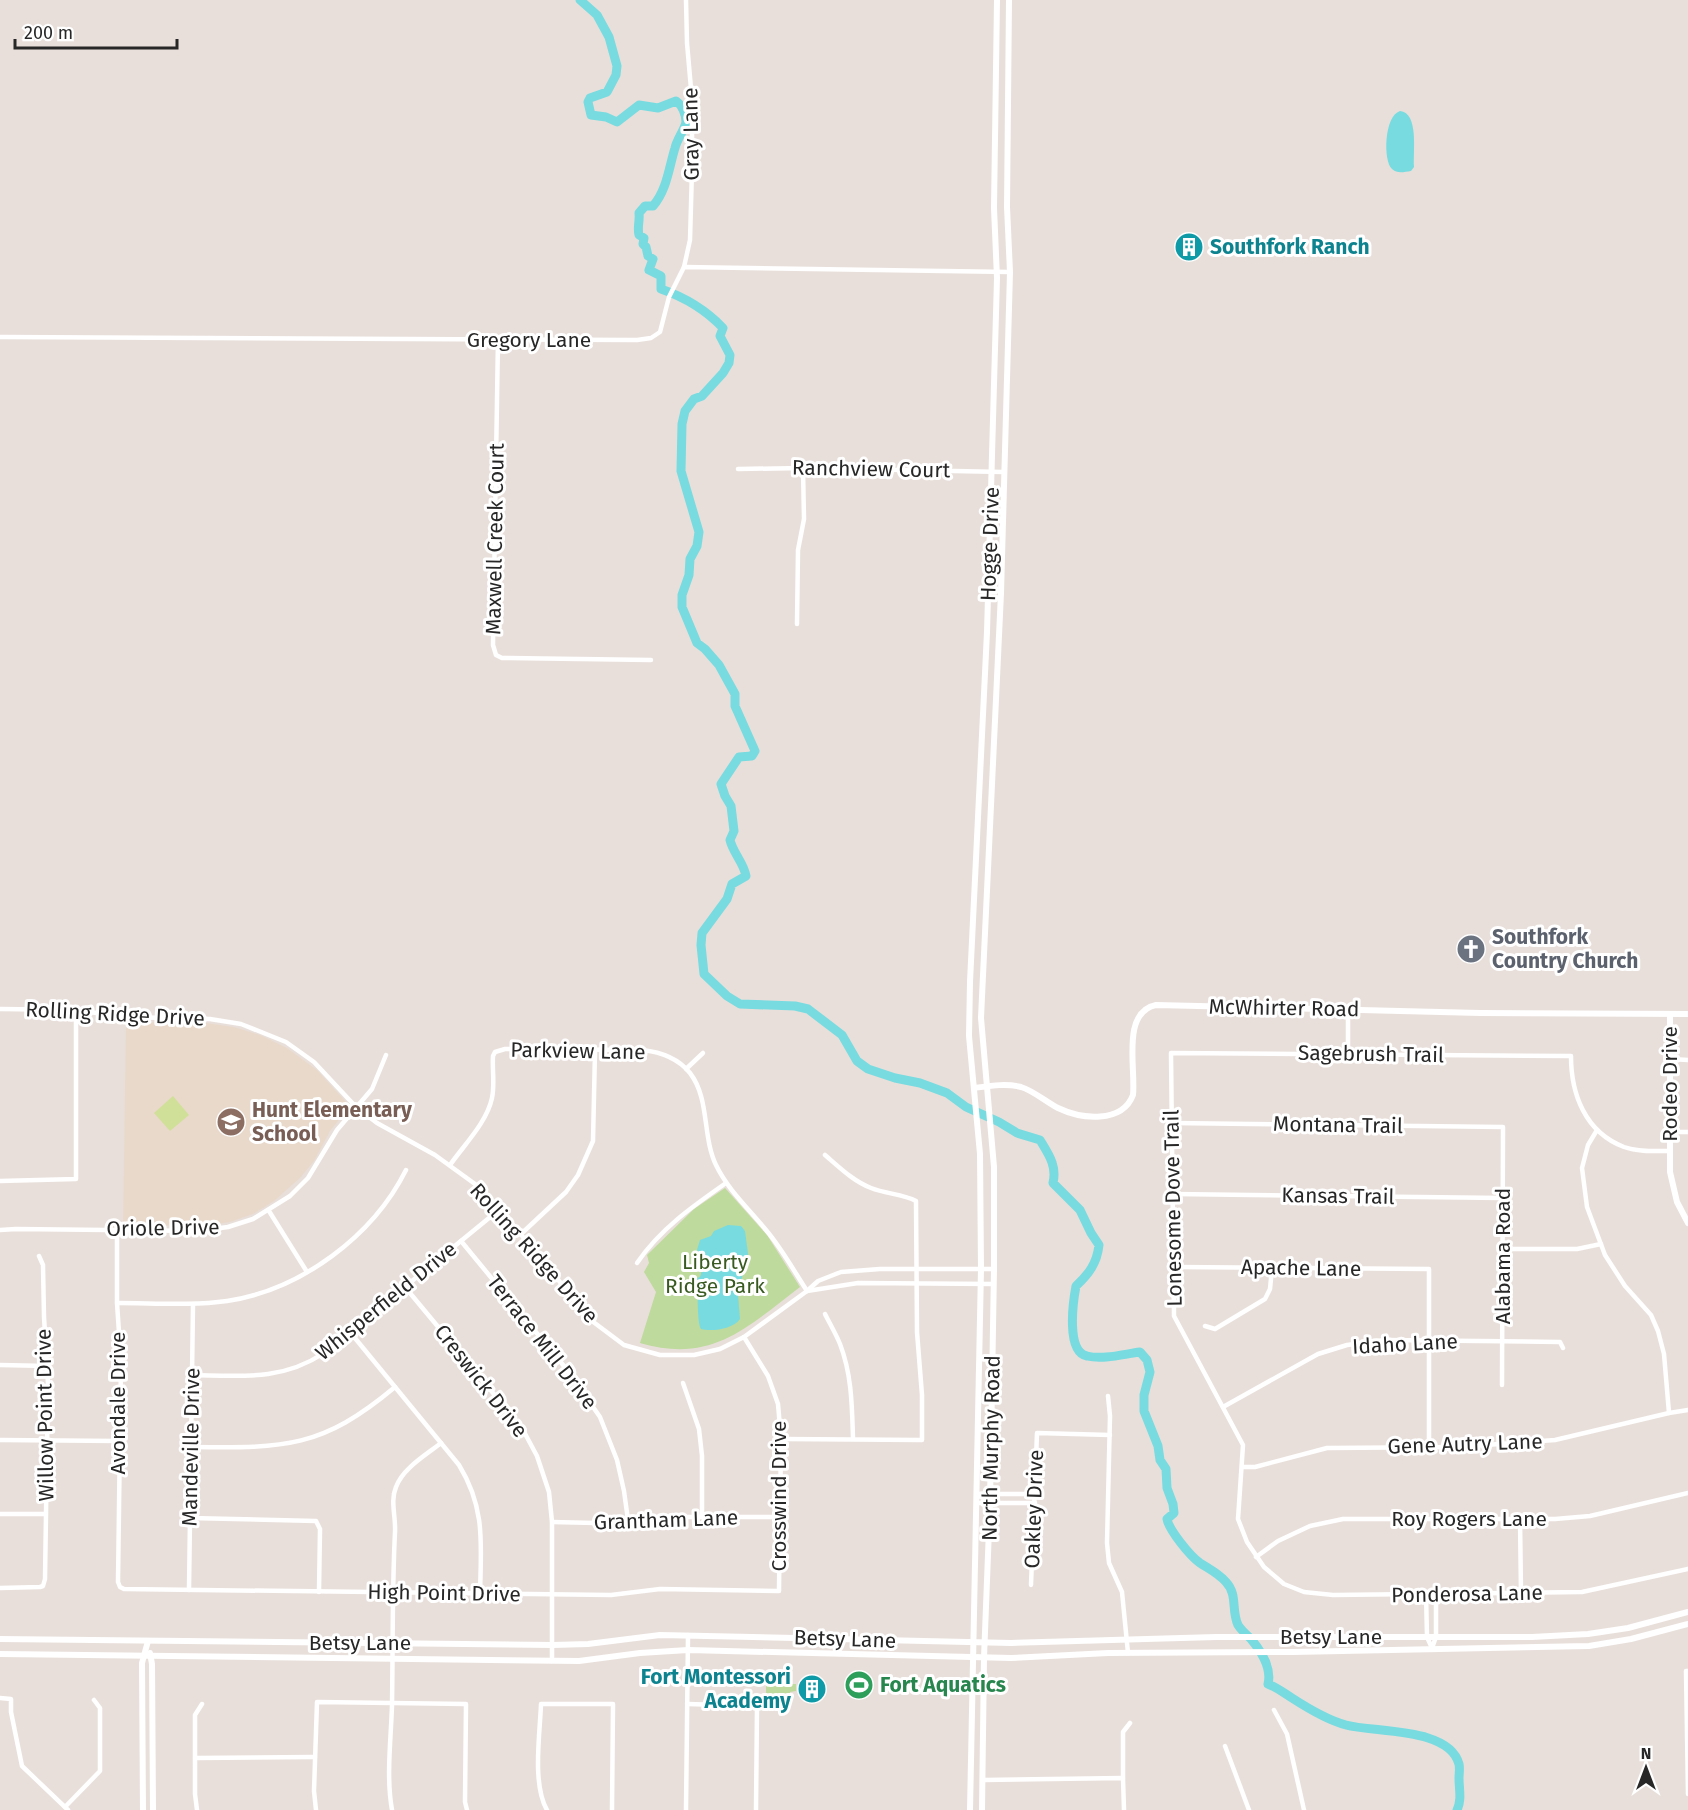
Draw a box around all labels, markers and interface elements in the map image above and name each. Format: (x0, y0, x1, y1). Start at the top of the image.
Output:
scale bar (15, 12, 177, 50)
text: 200 m (24, 22, 73, 44)
street label: Gray Lane (677, 87, 705, 181)
building icon: Southfork Ranch (1173, 231, 1205, 263)
place label: Southfork Ranch (1210, 234, 1370, 260)
street label: Gregory Lane (467, 327, 591, 353)
street label: Maxwell Creek Court (480, 442, 510, 635)
street label: Ranchview Court (792, 455, 951, 483)
street label: Hogge Drive (975, 486, 1005, 602)
place label: Southfork Country Church (1492, 924, 1638, 974)
church icon: Southfork Country Church (1455, 933, 1487, 965)
street label: McWhirter Road (1208, 994, 1360, 1022)
street label: Rolling Ridge Drive (25, 996, 205, 1032)
street label: Rodeo Drive (1657, 1026, 1683, 1142)
street label: Parkview Lane (510, 1037, 646, 1065)
street label: Sagebrush Trail (1298, 1040, 1444, 1068)
place label: Hunt Elementary School (252, 1097, 412, 1147)
school or university icon: Hunt Elementary School (215, 1106, 247, 1138)
street label: Lonesome Dove Trail (1158, 1109, 1188, 1307)
street label: Montana Trail (1273, 1111, 1403, 1139)
street label: Rolling Ridge Drive (464, 1178, 604, 1328)
street label: Kansas Trail (1281, 1182, 1395, 1210)
street label: Alabama Road (1490, 1188, 1516, 1324)
street label: Oriole Drive (106, 1214, 220, 1242)
street label: Whisperfield Drive (310, 1236, 462, 1366)
park label: Liberty Ridge Park (665, 1249, 765, 1299)
street label: Apache Lane (1241, 1254, 1361, 1282)
street label: Terrace Mill Drive (481, 1269, 603, 1415)
street label: Creswick Drive (429, 1319, 533, 1443)
street label: Willow Point Drive (30, 1328, 60, 1502)
street label: Idaho Lane (1352, 1328, 1458, 1360)
street label: Avondale Drive (105, 1332, 131, 1474)
street label: North Murphy Road (976, 1355, 1006, 1541)
street label: Mandeville Drive (177, 1367, 205, 1527)
street label: Crosswind Drive (766, 1420, 792, 1572)
street label: Gene Autry Lane (1387, 1428, 1543, 1460)
street label: Oakley Drive (1019, 1449, 1049, 1569)
street label: Grantham Lane (593, 1504, 739, 1536)
street label: Roy Rogers Lane (1391, 1506, 1547, 1532)
street label: High Point Drive (367, 1579, 521, 1607)
street label: Ponderosa Lane (1391, 1580, 1543, 1608)
street label: Betsy Lane (793, 1624, 897, 1654)
street label: Betsy Lane (1280, 1624, 1382, 1650)
street label: Betsy Lane (309, 1630, 411, 1656)
place label: Fort Montessori Academy (641, 1664, 791, 1714)
sports icon: Fort Aquatics (843, 1669, 875, 1701)
place label: Fort Aquatics (880, 1672, 1006, 1698)
building icon: Fort Montessori Academy (796, 1673, 828, 1705)
north arrow (1616, 1738, 1676, 1798)
text: N (1641, 1744, 1651, 1763)

